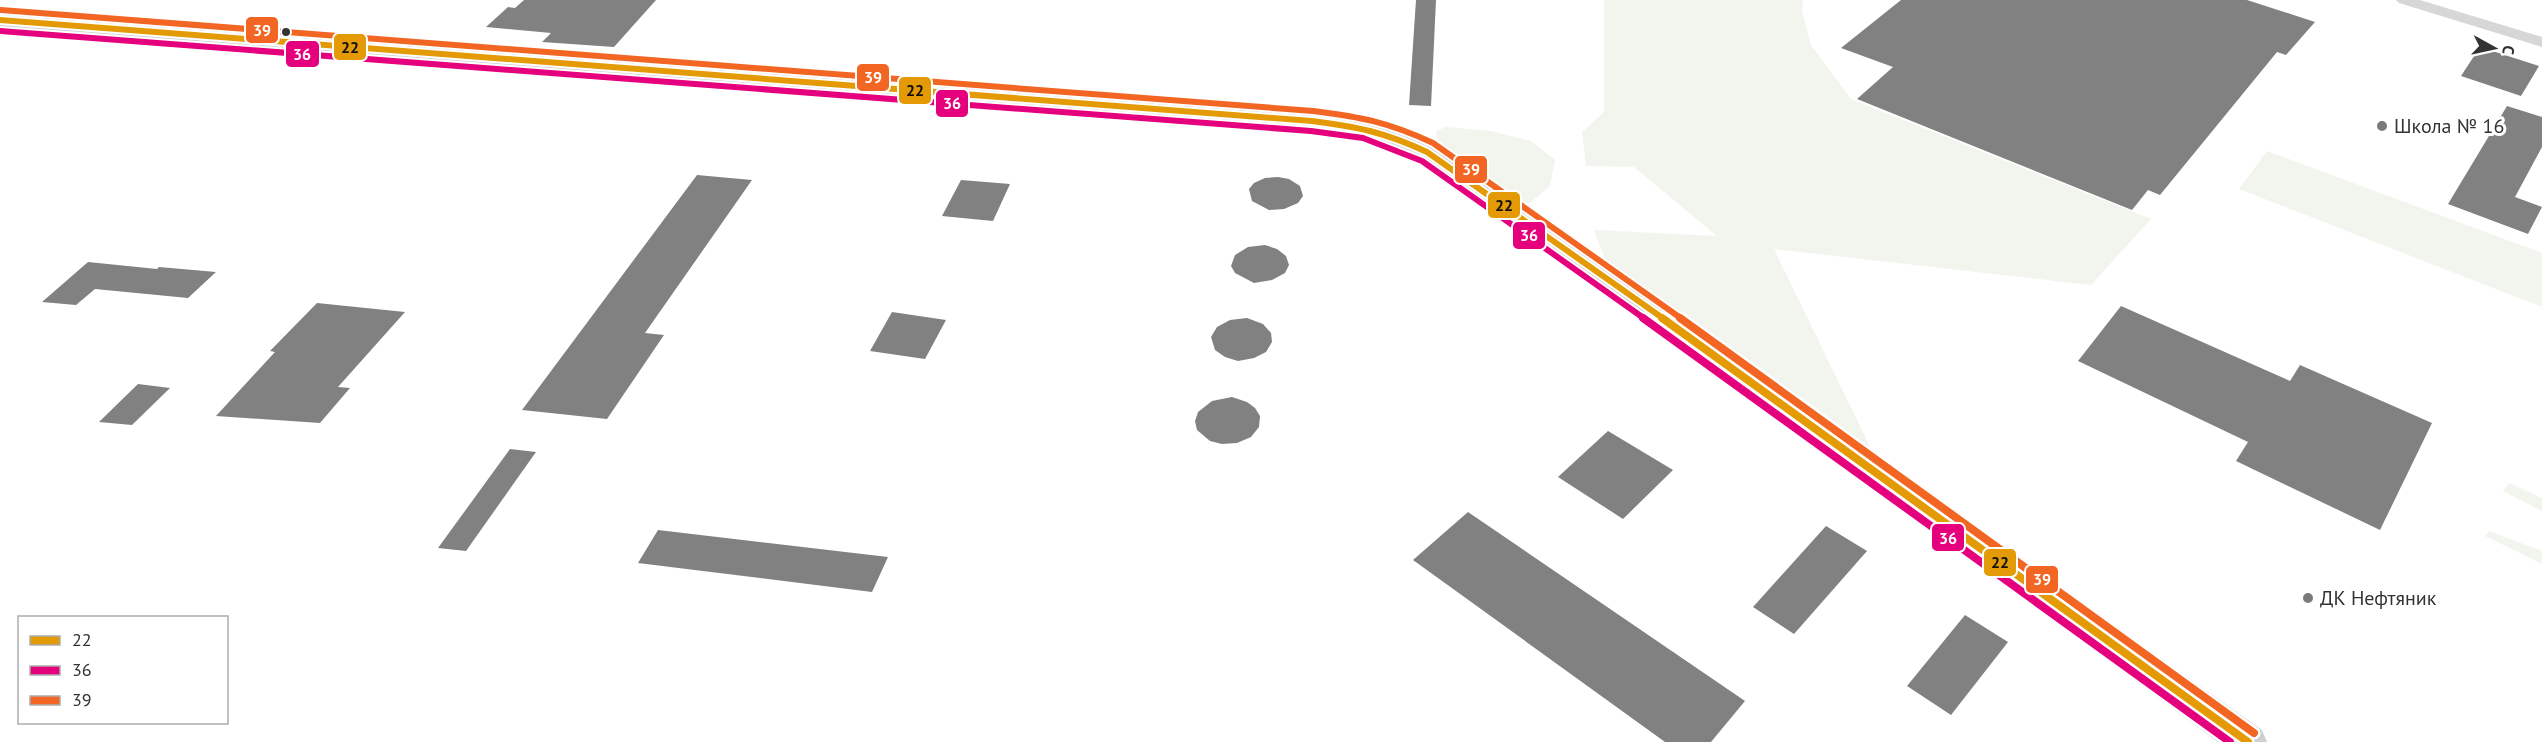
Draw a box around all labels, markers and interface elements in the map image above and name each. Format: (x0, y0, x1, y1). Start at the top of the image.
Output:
line badge: 39 (245, 16, 279, 44)
north arrow (2464, 18, 2524, 78)
text: 39 (253, 20, 271, 40)
unlabelled marker (280, 26, 292, 38)
line badge: 22 (333, 33, 367, 61)
text: 22 (341, 37, 359, 57)
line badge: 36 (285, 40, 320, 68)
text: 36 (293, 44, 311, 64)
text: С (2498, 44, 2519, 56)
line badge: 39 (856, 63, 890, 92)
text: 39 (864, 67, 882, 87)
line badge: 22 (898, 76, 932, 105)
text: 22 (906, 80, 924, 100)
line badge: 36 (935, 89, 969, 118)
text: 36 (943, 93, 961, 113)
place label: Школа № 16 (2394, 113, 2504, 139)
marker: Школа № 16 (2375, 119, 2389, 133)
line badge: 39 (1454, 155, 1488, 184)
text: 39 (1462, 159, 1480, 179)
line badge: 22 (1487, 191, 1521, 219)
text: 22 (1495, 195, 1513, 215)
line badge: 36 (1512, 221, 1546, 250)
text: 36 (1520, 225, 1538, 245)
line badge: 36 (1931, 523, 1965, 552)
text: 36 (1939, 528, 1957, 548)
line badge: 22 (1983, 548, 2017, 577)
text: 22 (1991, 552, 2009, 572)
line badge: 39 (2025, 565, 2059, 594)
text: 39 (2033, 569, 2051, 589)
place label: ДК Нефтяник (2320, 585, 2437, 611)
marker: ДК Нефтяник (2301, 591, 2315, 605)
legend (18, 616, 228, 724)
text: 22 (72, 628, 92, 651)
text: 36 (72, 658, 92, 681)
text: 39 (72, 688, 92, 711)

